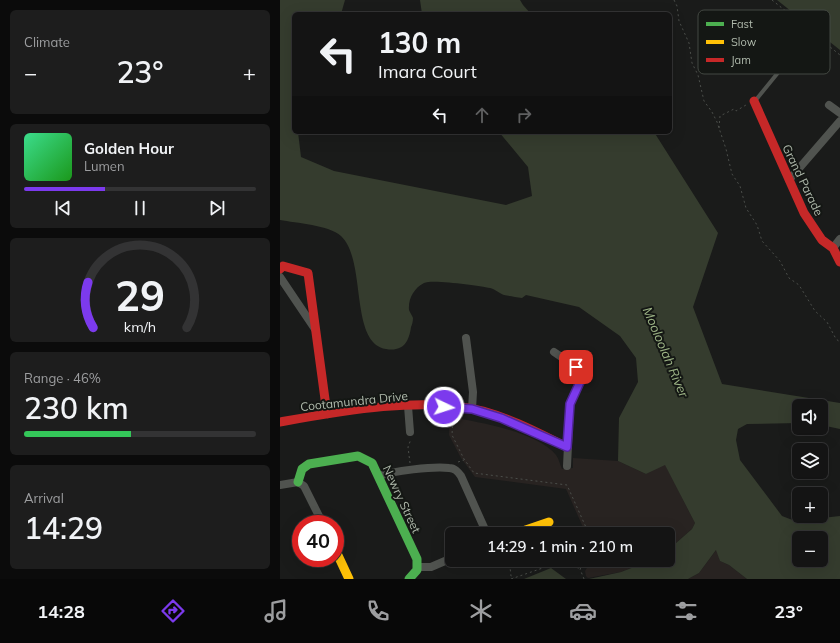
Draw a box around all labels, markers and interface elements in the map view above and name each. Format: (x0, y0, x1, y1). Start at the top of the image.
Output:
legend (698, 10, 830, 74)
text: Fast (731, 17, 753, 31)
text: 130 m (378, 25, 461, 60)
icon: left (312, 28, 364, 80)
text: Climate (24, 34, 70, 50)
text: Slow (731, 35, 757, 49)
text: 23° (116, 53, 164, 91)
text: Jam (731, 53, 751, 67)
text: − (24, 59, 37, 87)
text: + (243, 59, 256, 87)
text: Imara Court (378, 60, 477, 83)
icon: left (429, 104, 451, 126)
icon: ahead (471, 104, 493, 126)
icon: right (513, 104, 535, 126)
text: Golden Hour (84, 139, 174, 158)
street label: Grand Parade (779, 142, 827, 218)
text: Lumen (84, 158, 125, 174)
icon: previous (52, 197, 74, 219)
icon: pause (129, 197, 151, 219)
icon: next (206, 197, 228, 219)
text: 29 (115, 268, 165, 320)
water label: Mooloolah River (640, 304, 693, 401)
text: km/h (124, 317, 156, 335)
pin (559, 350, 593, 384)
icon: arrive (565, 356, 587, 378)
text: Range · 46% (24, 370, 101, 386)
position arrow (423, 386, 465, 428)
street label: Cootamundra Drive (299, 388, 409, 414)
text: 230 km (24, 389, 129, 427)
map controls (792, 399, 828, 567)
button: sound (792, 399, 828, 435)
button: layers (792, 443, 828, 479)
street label: Newry Street (380, 463, 424, 535)
button: + (792, 487, 828, 523)
text: Arrival (24, 490, 64, 506)
text: 14:29 (24, 509, 103, 547)
speed limit sign: 40 (292, 515, 344, 567)
button: − (792, 531, 828, 567)
text: 14:29 · 1 min · 210 m (487, 537, 633, 556)
icon: directions (159, 597, 187, 625)
icon: music (262, 597, 290, 625)
icon: phone (364, 597, 392, 625)
icon: climate (467, 597, 495, 625)
icon: car (569, 597, 597, 625)
icon: filters (672, 597, 700, 625)
text: 14:28 (37, 600, 85, 623)
text: 23° (774, 600, 803, 623)

